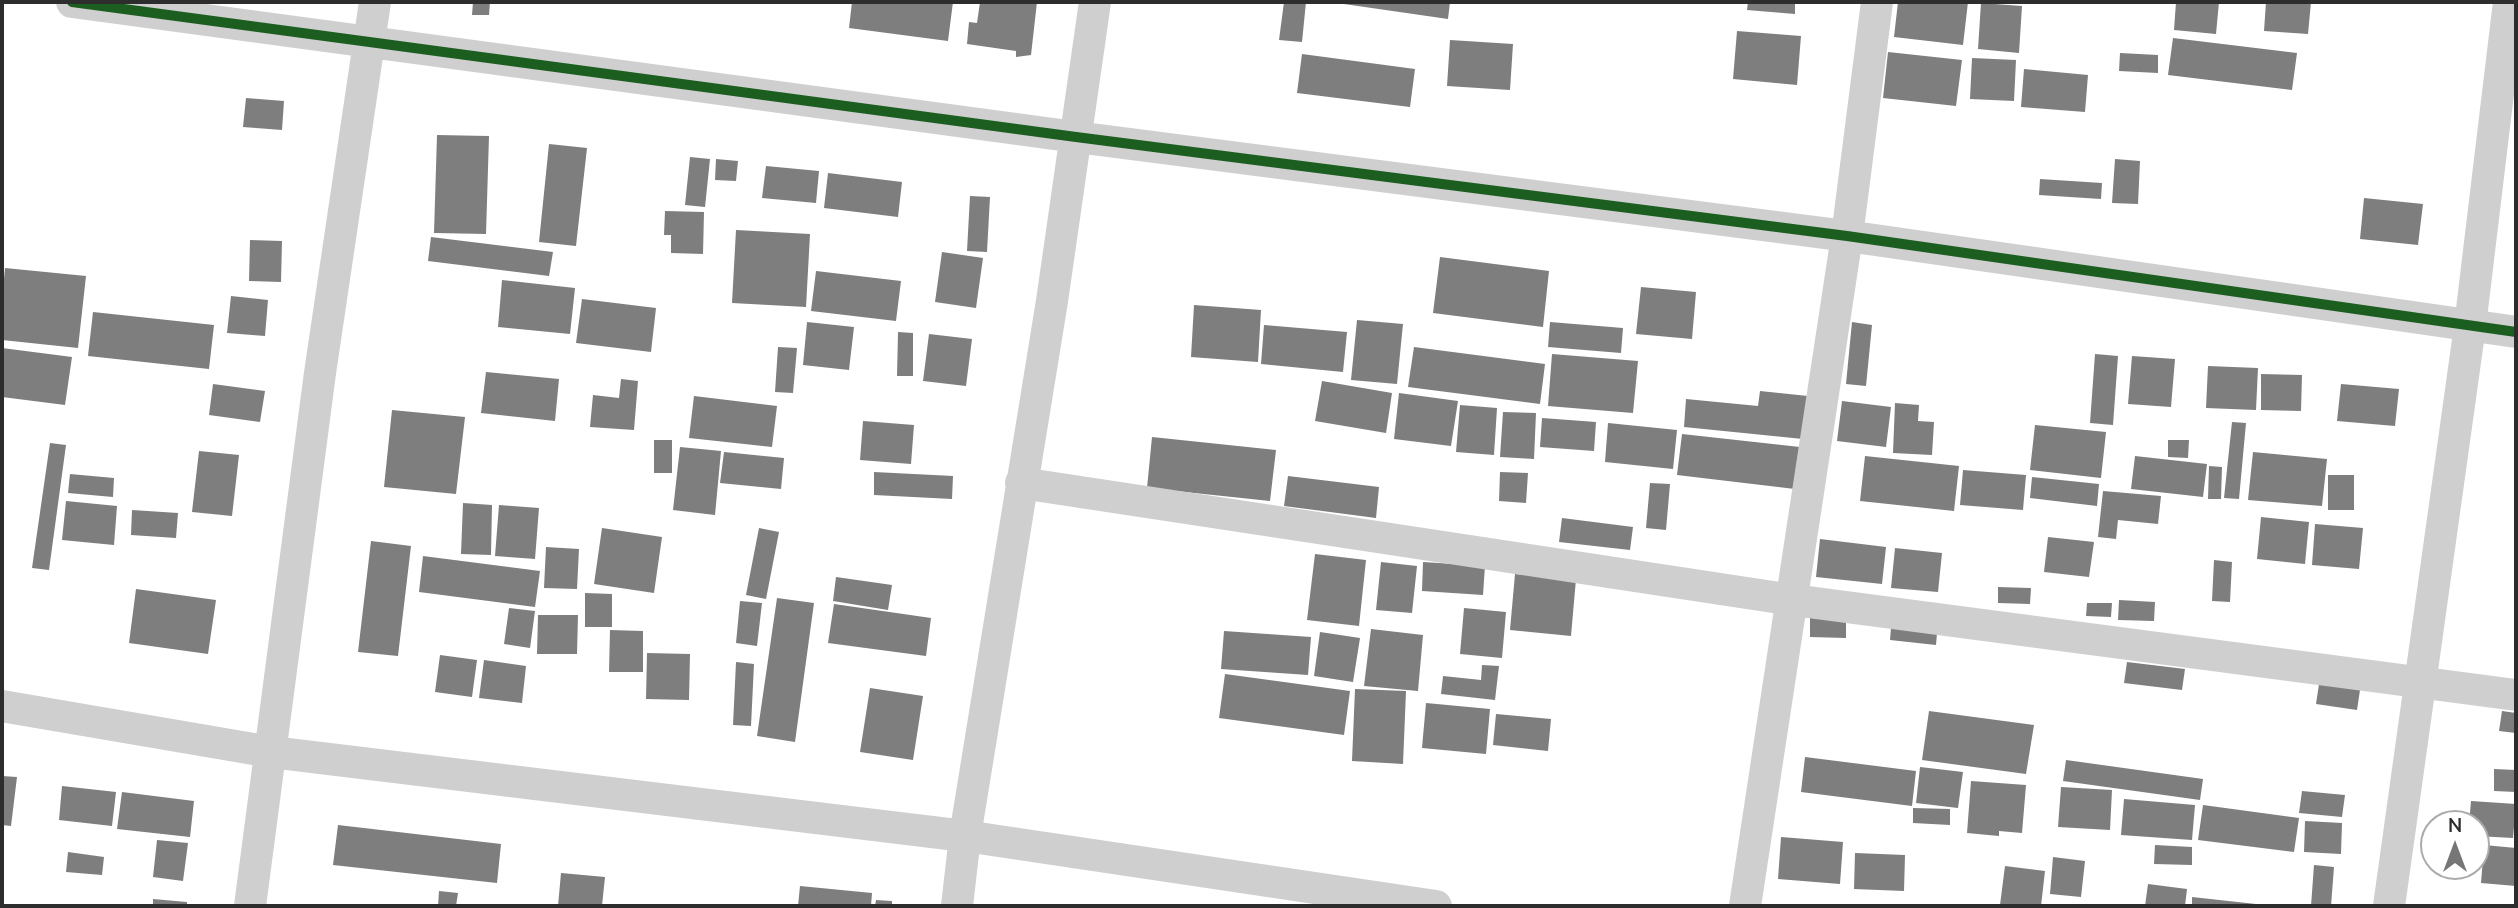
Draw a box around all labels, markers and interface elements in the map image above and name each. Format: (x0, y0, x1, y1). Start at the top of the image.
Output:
north arrow (2420, 810, 2490, 880)
text: N (2448, 813, 2462, 839)

